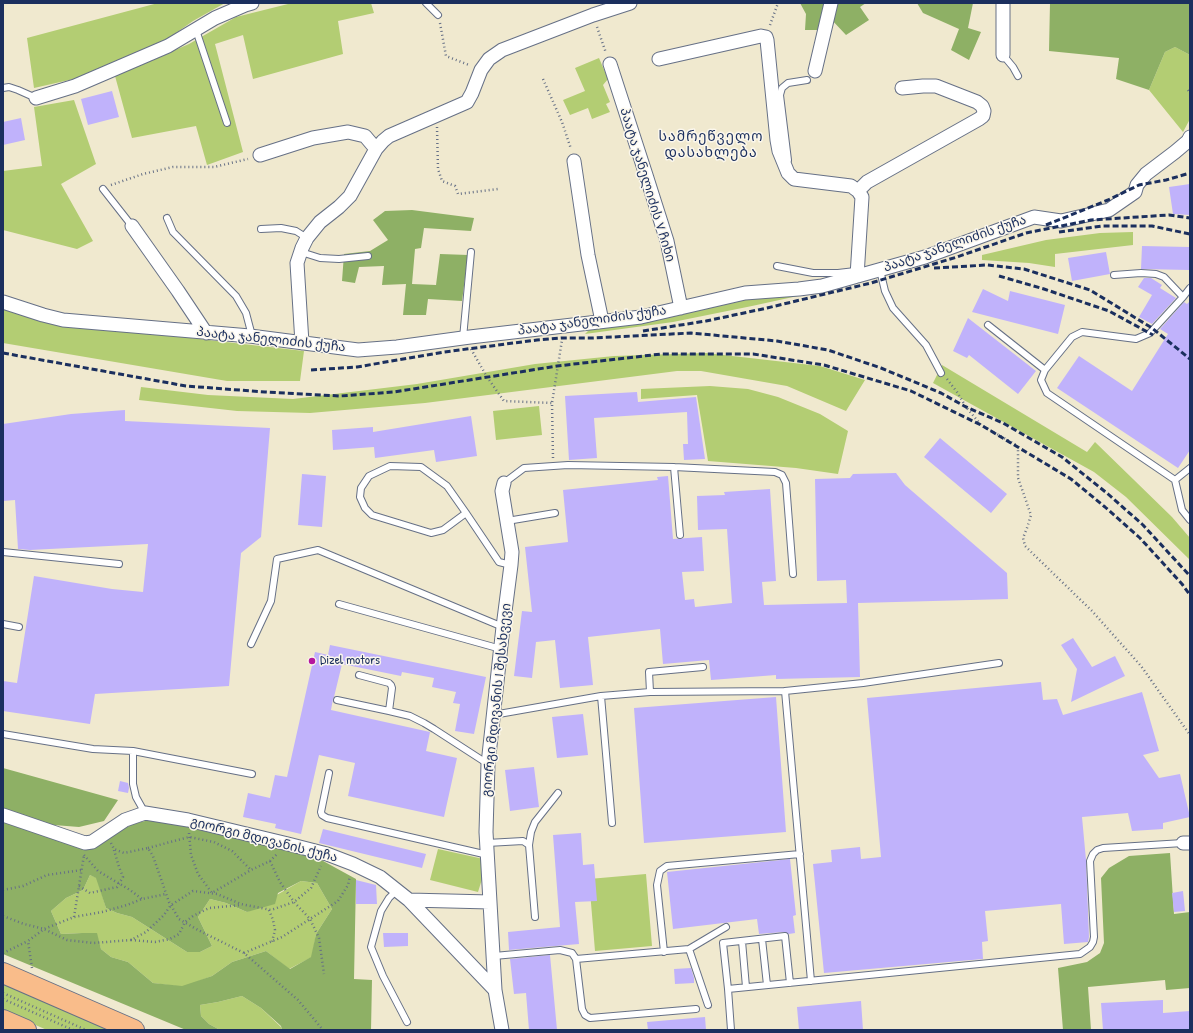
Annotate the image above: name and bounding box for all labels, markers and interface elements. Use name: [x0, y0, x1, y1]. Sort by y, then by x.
street label: პაატა ჯანელიძის V ჩიხი: [616, 106, 678, 264]
district label: სამრეწველო დასახლება: [659, 129, 763, 162]
street label: პაატა ჯანელიძის ქუჩა: [882, 212, 1028, 276]
street label: პაატა ჯანელიძის ქუჩა: [517, 303, 667, 339]
street label: პაატა ჯანელიძის ქუჩა: [196, 324, 346, 356]
street label: გიორგი მდივანის I შესახვევი: [479, 602, 515, 798]
place label: Dizel motors: [320, 653, 380, 669]
marker: Dizel motors: [307, 656, 317, 666]
street label: გიორგი მდივანის ქუჩა: [189, 814, 339, 866]

